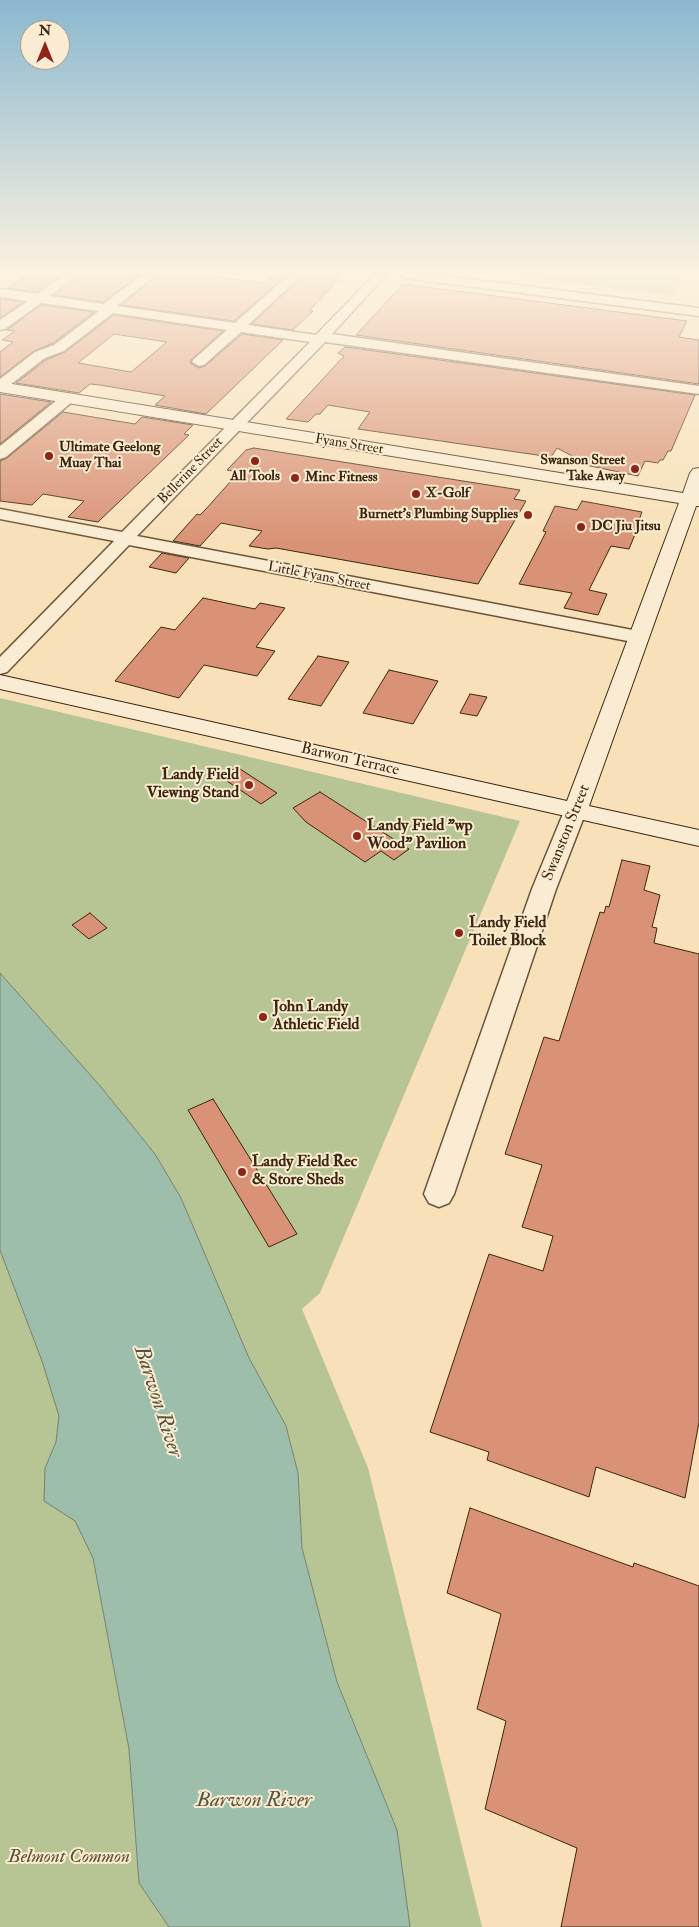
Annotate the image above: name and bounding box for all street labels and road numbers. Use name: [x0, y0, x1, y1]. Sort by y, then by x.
street label: Fyans Street: [314, 431, 384, 459]
street label: Bellerine Street: [155, 434, 227, 508]
street label: Little Fyans Street: [266, 559, 372, 595]
street label: Barwon Terrace: [299, 739, 401, 781]
street label: Swanston Street: [539, 782, 595, 884]

